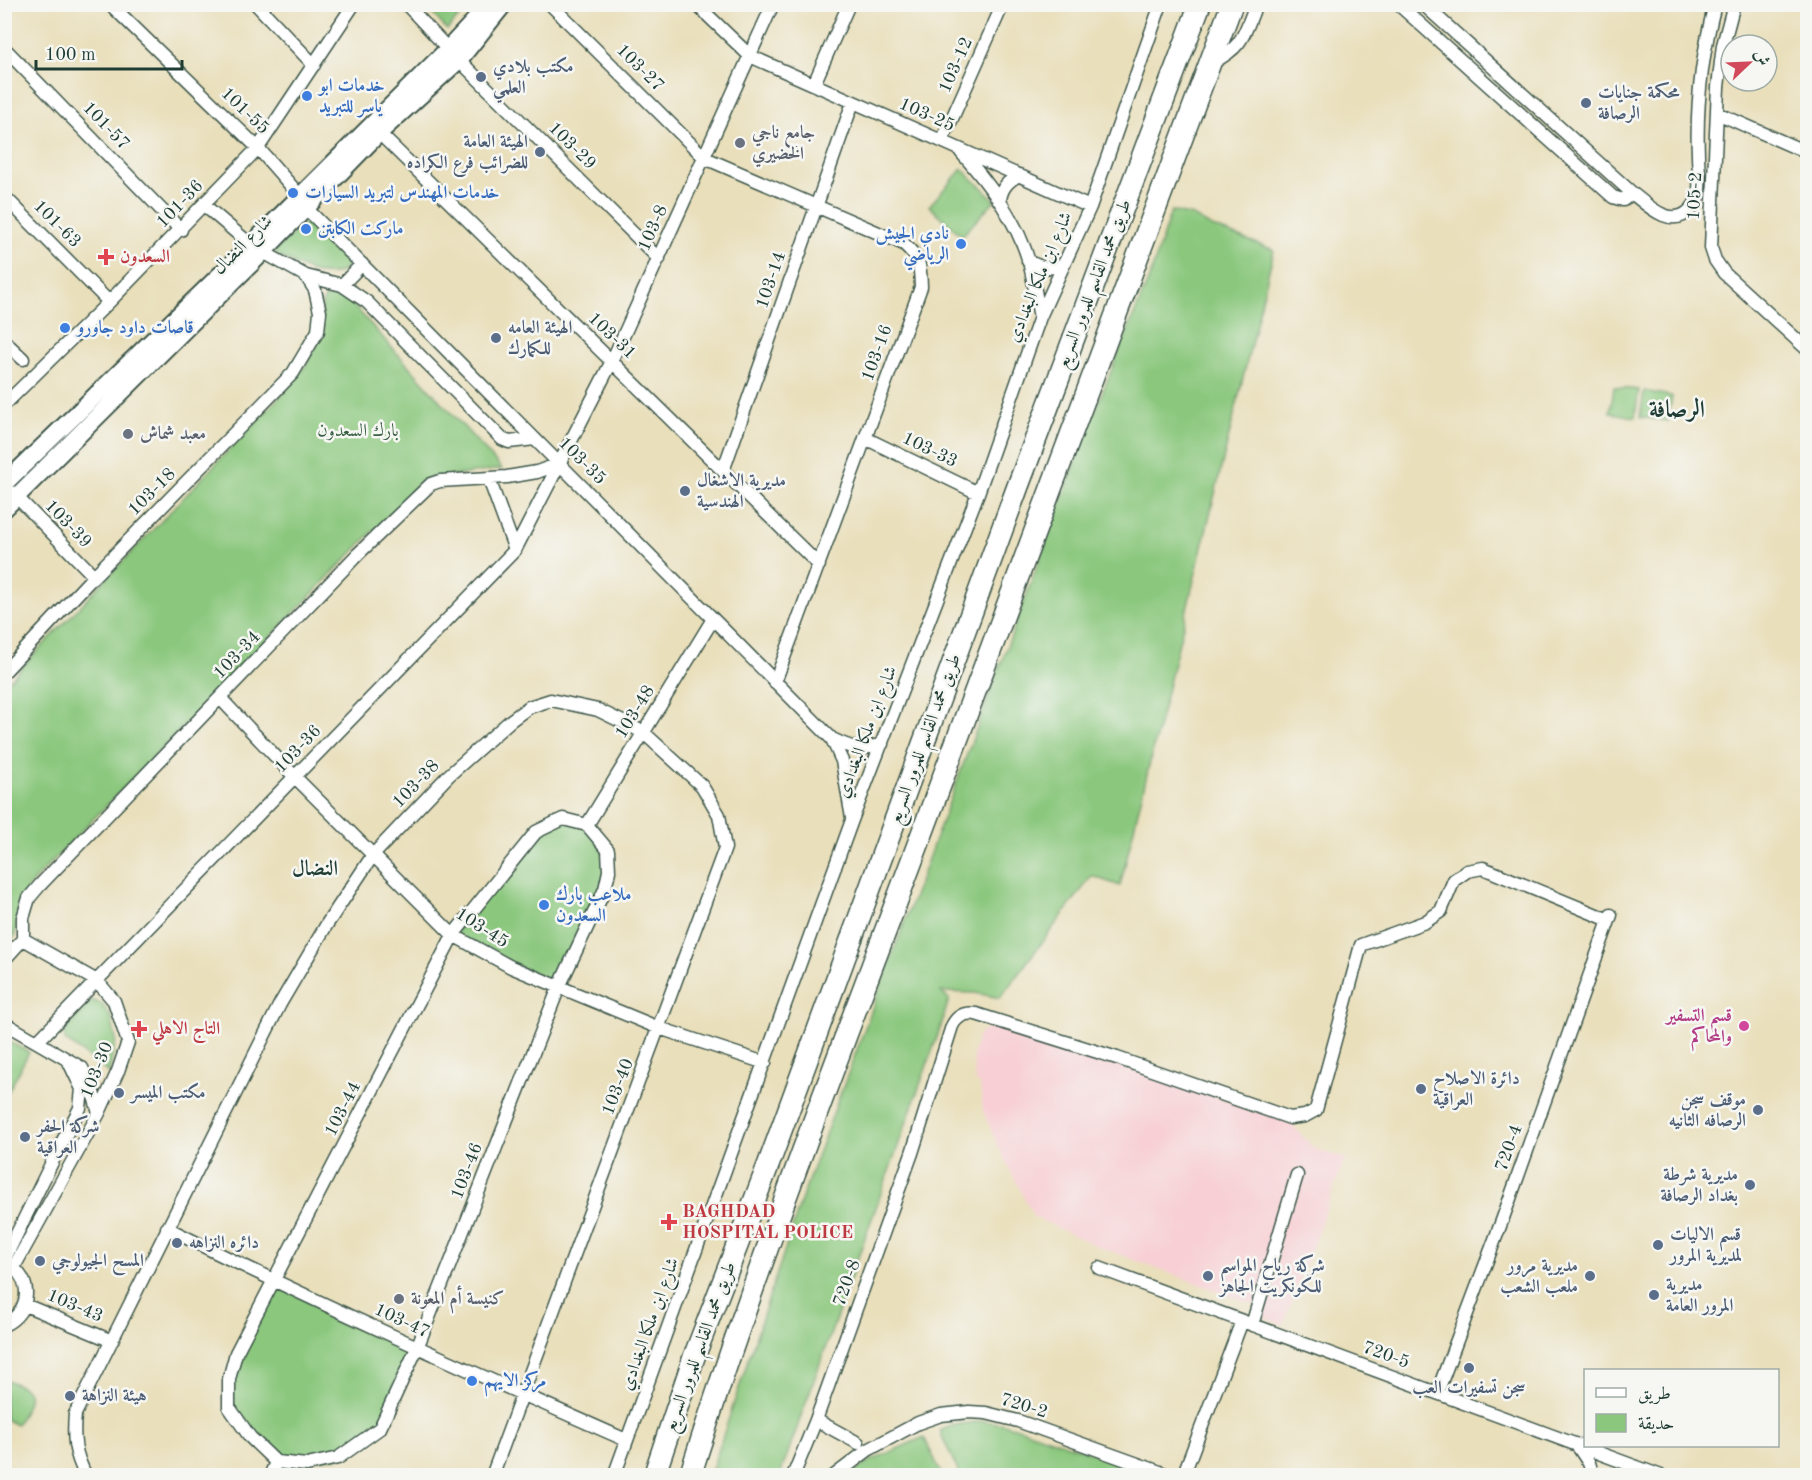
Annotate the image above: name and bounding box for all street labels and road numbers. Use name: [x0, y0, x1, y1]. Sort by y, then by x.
street label: 103-12: [936, 34, 976, 96]
street label: 103-27: [613, 41, 667, 95]
street label: 101-55: [218, 84, 272, 138]
street label: 103-25: [896, 95, 958, 135]
street label: 101-57: [79, 99, 133, 153]
street label: 103-29: [545, 119, 599, 173]
street label: 105-2: [1685, 171, 1705, 221]
street label: 101-36: [153, 177, 207, 231]
street label: 101-63: [30, 197, 84, 251]
street label: طريق محمد القاسم للمرور السريع: [1053, 197, 1142, 374]
street label: 103-8: [635, 202, 671, 254]
street label: شارع ابن ملكا البغدادي: [1004, 209, 1080, 347]
street label: شارع النضال: [210, 212, 280, 282]
street label: 103-14: [753, 249, 789, 311]
street label: 103-31: [585, 309, 639, 363]
street label: 103-16: [858, 322, 896, 384]
street label: 103-33: [900, 429, 960, 471]
street label: 103-35: [555, 434, 609, 488]
street label: 103-18: [125, 465, 179, 519]
street label: 103-39: [41, 497, 95, 551]
street label: 103-34: [210, 628, 264, 682]
street label: طريق محمد القاسم للمرور السريع: [886, 652, 972, 829]
street label: شارع ابن ملكا البغدادي: [833, 663, 905, 802]
street label: 103-48: [612, 682, 658, 742]
street label: 103-36: [271, 722, 325, 776]
street label: 103-38: [389, 757, 443, 811]
street label: 103-45: [452, 904, 512, 952]
street label: 103-30: [78, 1039, 116, 1101]
street label: 103-40: [599, 1056, 637, 1118]
street label: 103-44: [322, 1079, 364, 1139]
street label: 720-4: [1492, 1122, 1526, 1174]
street label: 103-46: [448, 1140, 486, 1202]
street label: شارع ابن ملكا البغدادي: [617, 1255, 687, 1394]
street label: 720-8: [830, 1257, 864, 1309]
street label: طريق محمد القاسم للمرور السريع: [661, 1260, 747, 1437]
street label: 103-43: [44, 1286, 106, 1326]
street label: 103-47: [372, 1300, 432, 1342]
street label: 720-5: [1360, 1338, 1412, 1372]
street label: 720-2: [998, 1390, 1050, 1422]

